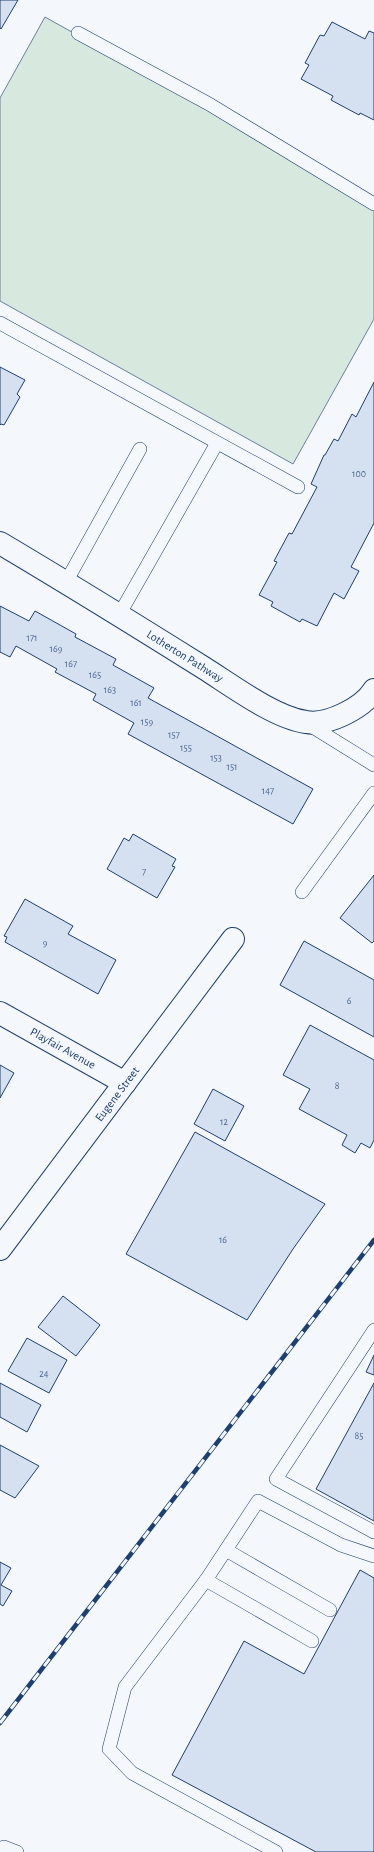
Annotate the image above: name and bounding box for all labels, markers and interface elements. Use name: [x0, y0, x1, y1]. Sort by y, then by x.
house number: 100: [352, 469, 366, 479]
street label: Lotherton Pathway: [144, 628, 225, 685]
house number: 171: [26, 633, 38, 643]
house number: 169: [50, 644, 63, 654]
house number: 167: [65, 659, 77, 669]
house number: 165: [89, 670, 101, 680]
house number: 163: [104, 685, 116, 695]
house number: 161: [130, 698, 142, 708]
house number: 159: [141, 717, 153, 727]
house number: 157: [168, 730, 180, 740]
house number: 155: [180, 743, 192, 753]
house number: 153: [210, 753, 222, 763]
house number: 151: [226, 762, 238, 772]
house number: 147: [262, 786, 274, 796]
house number: 7: [142, 867, 146, 877]
house number: 9: [43, 938, 48, 948]
house number: 6: [347, 996, 352, 1006]
street label: Playfair Avenue: [28, 1025, 98, 1072]
street label: Eugene Street: [93, 1064, 141, 1124]
house number: 8: [335, 1081, 340, 1091]
house number: 12: [220, 1117, 228, 1127]
house number: 16: [219, 1235, 227, 1245]
house number: 24: [39, 1369, 49, 1379]
house number: 85: [355, 1431, 363, 1441]

